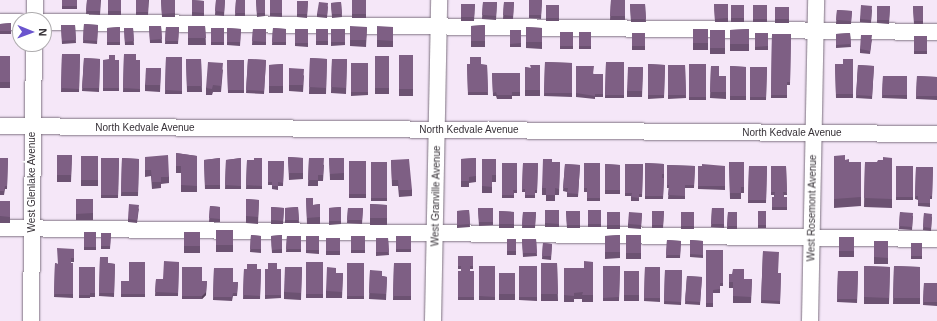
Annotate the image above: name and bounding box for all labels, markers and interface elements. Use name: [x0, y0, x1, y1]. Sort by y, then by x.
north arrow: [12, 12, 52, 52]
text: N: [37, 28, 49, 36]
street label: North Kedvale Avenue: [95, 122, 195, 134]
street label: North Kedvale Avenue: [419, 124, 519, 136]
street label: North Kedvale Avenue: [742, 127, 842, 139]
street label: West Glenlake Avenue: [26, 131, 38, 233]
street label: West Granville Avenue: [429, 145, 443, 247]
street label: West Rosemont Avenue: [805, 154, 819, 262]

